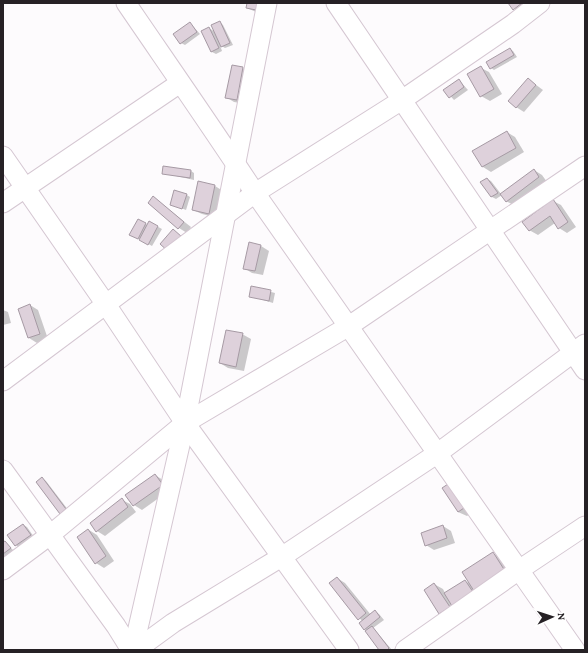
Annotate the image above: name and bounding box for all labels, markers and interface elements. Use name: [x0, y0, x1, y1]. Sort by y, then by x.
north arrow: [532, 597, 572, 637]
text: N: [556, 612, 568, 621]

